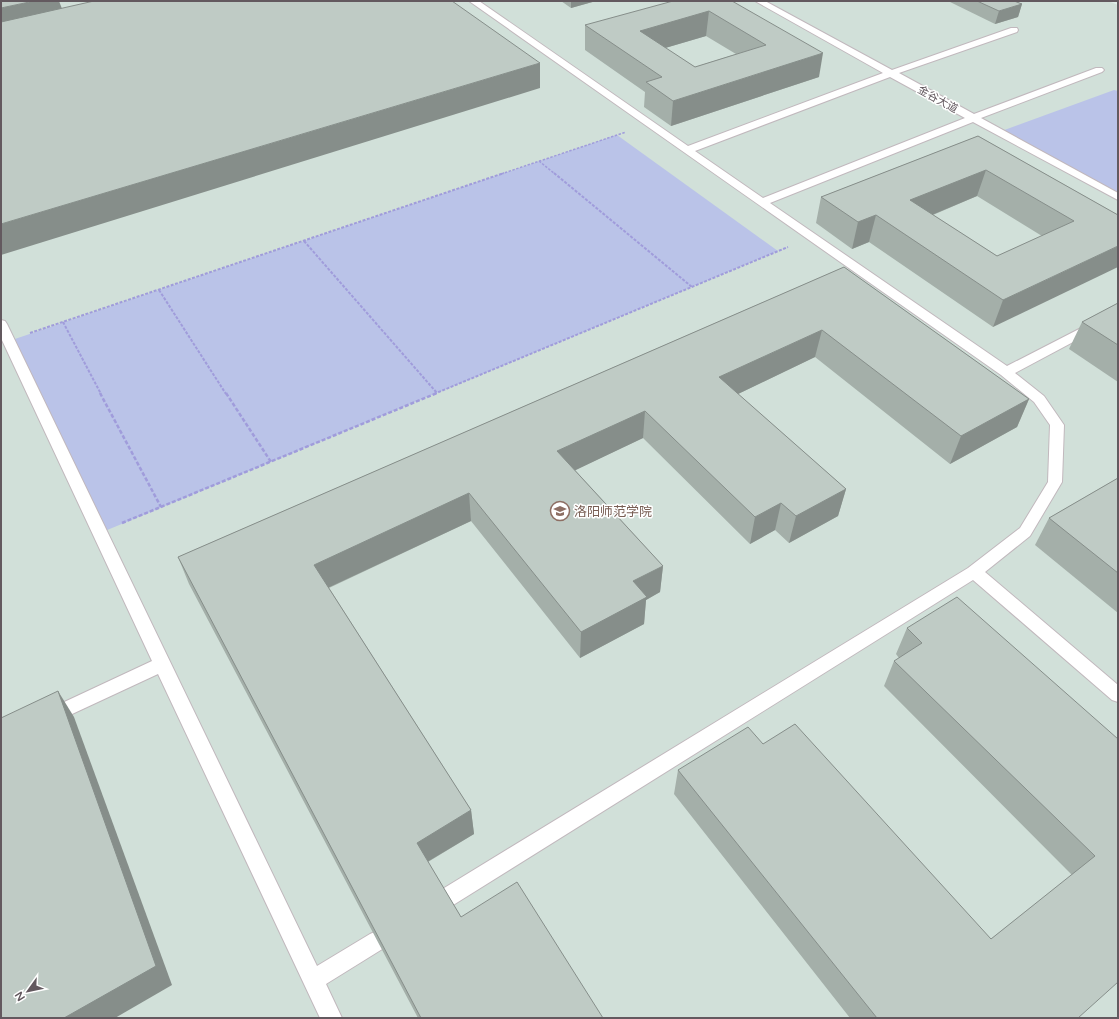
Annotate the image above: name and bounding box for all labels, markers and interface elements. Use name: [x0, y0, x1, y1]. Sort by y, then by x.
street label: 金谷大道: [915, 83, 960, 116]
school or university icon: 洛阳师范学院: [549, 500, 571, 522]
place label: 洛阳师范学院: [574, 504, 652, 520]
north arrow: [8, 971, 48, 1011]
text: N: [12, 989, 28, 1003]

